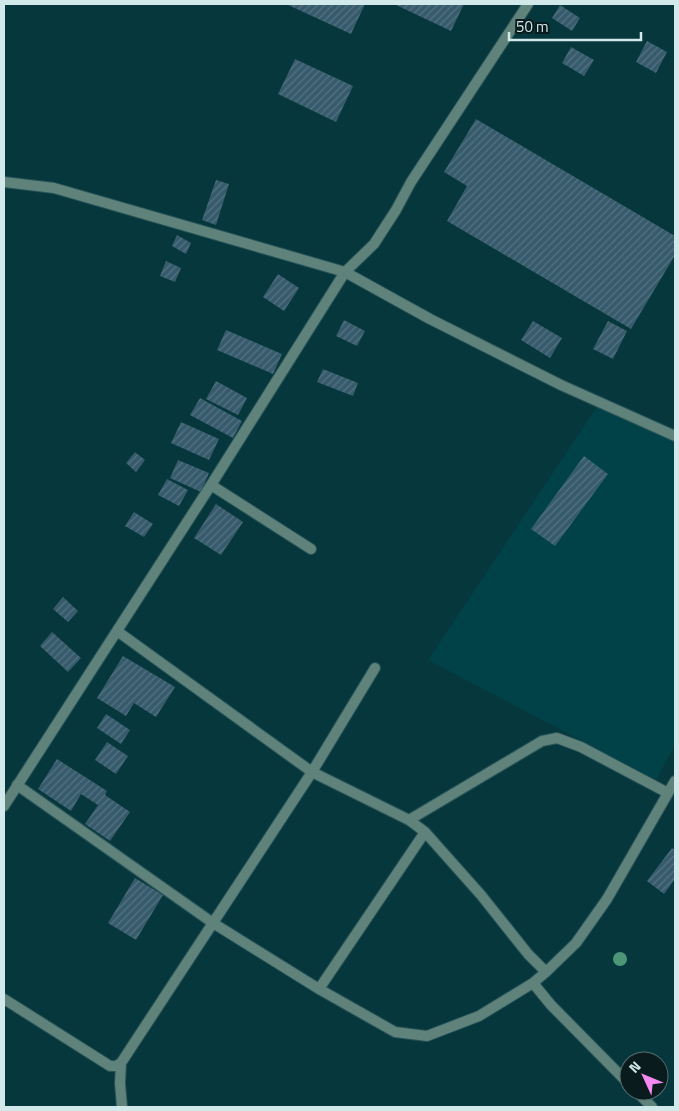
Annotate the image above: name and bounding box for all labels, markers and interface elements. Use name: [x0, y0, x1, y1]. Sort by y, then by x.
scale bar: [509, 10, 642, 42]
text: 50 m: [516, 15, 549, 38]
north arrow: [619, 1051, 669, 1101]
text: N: [623, 1056, 645, 1077]

